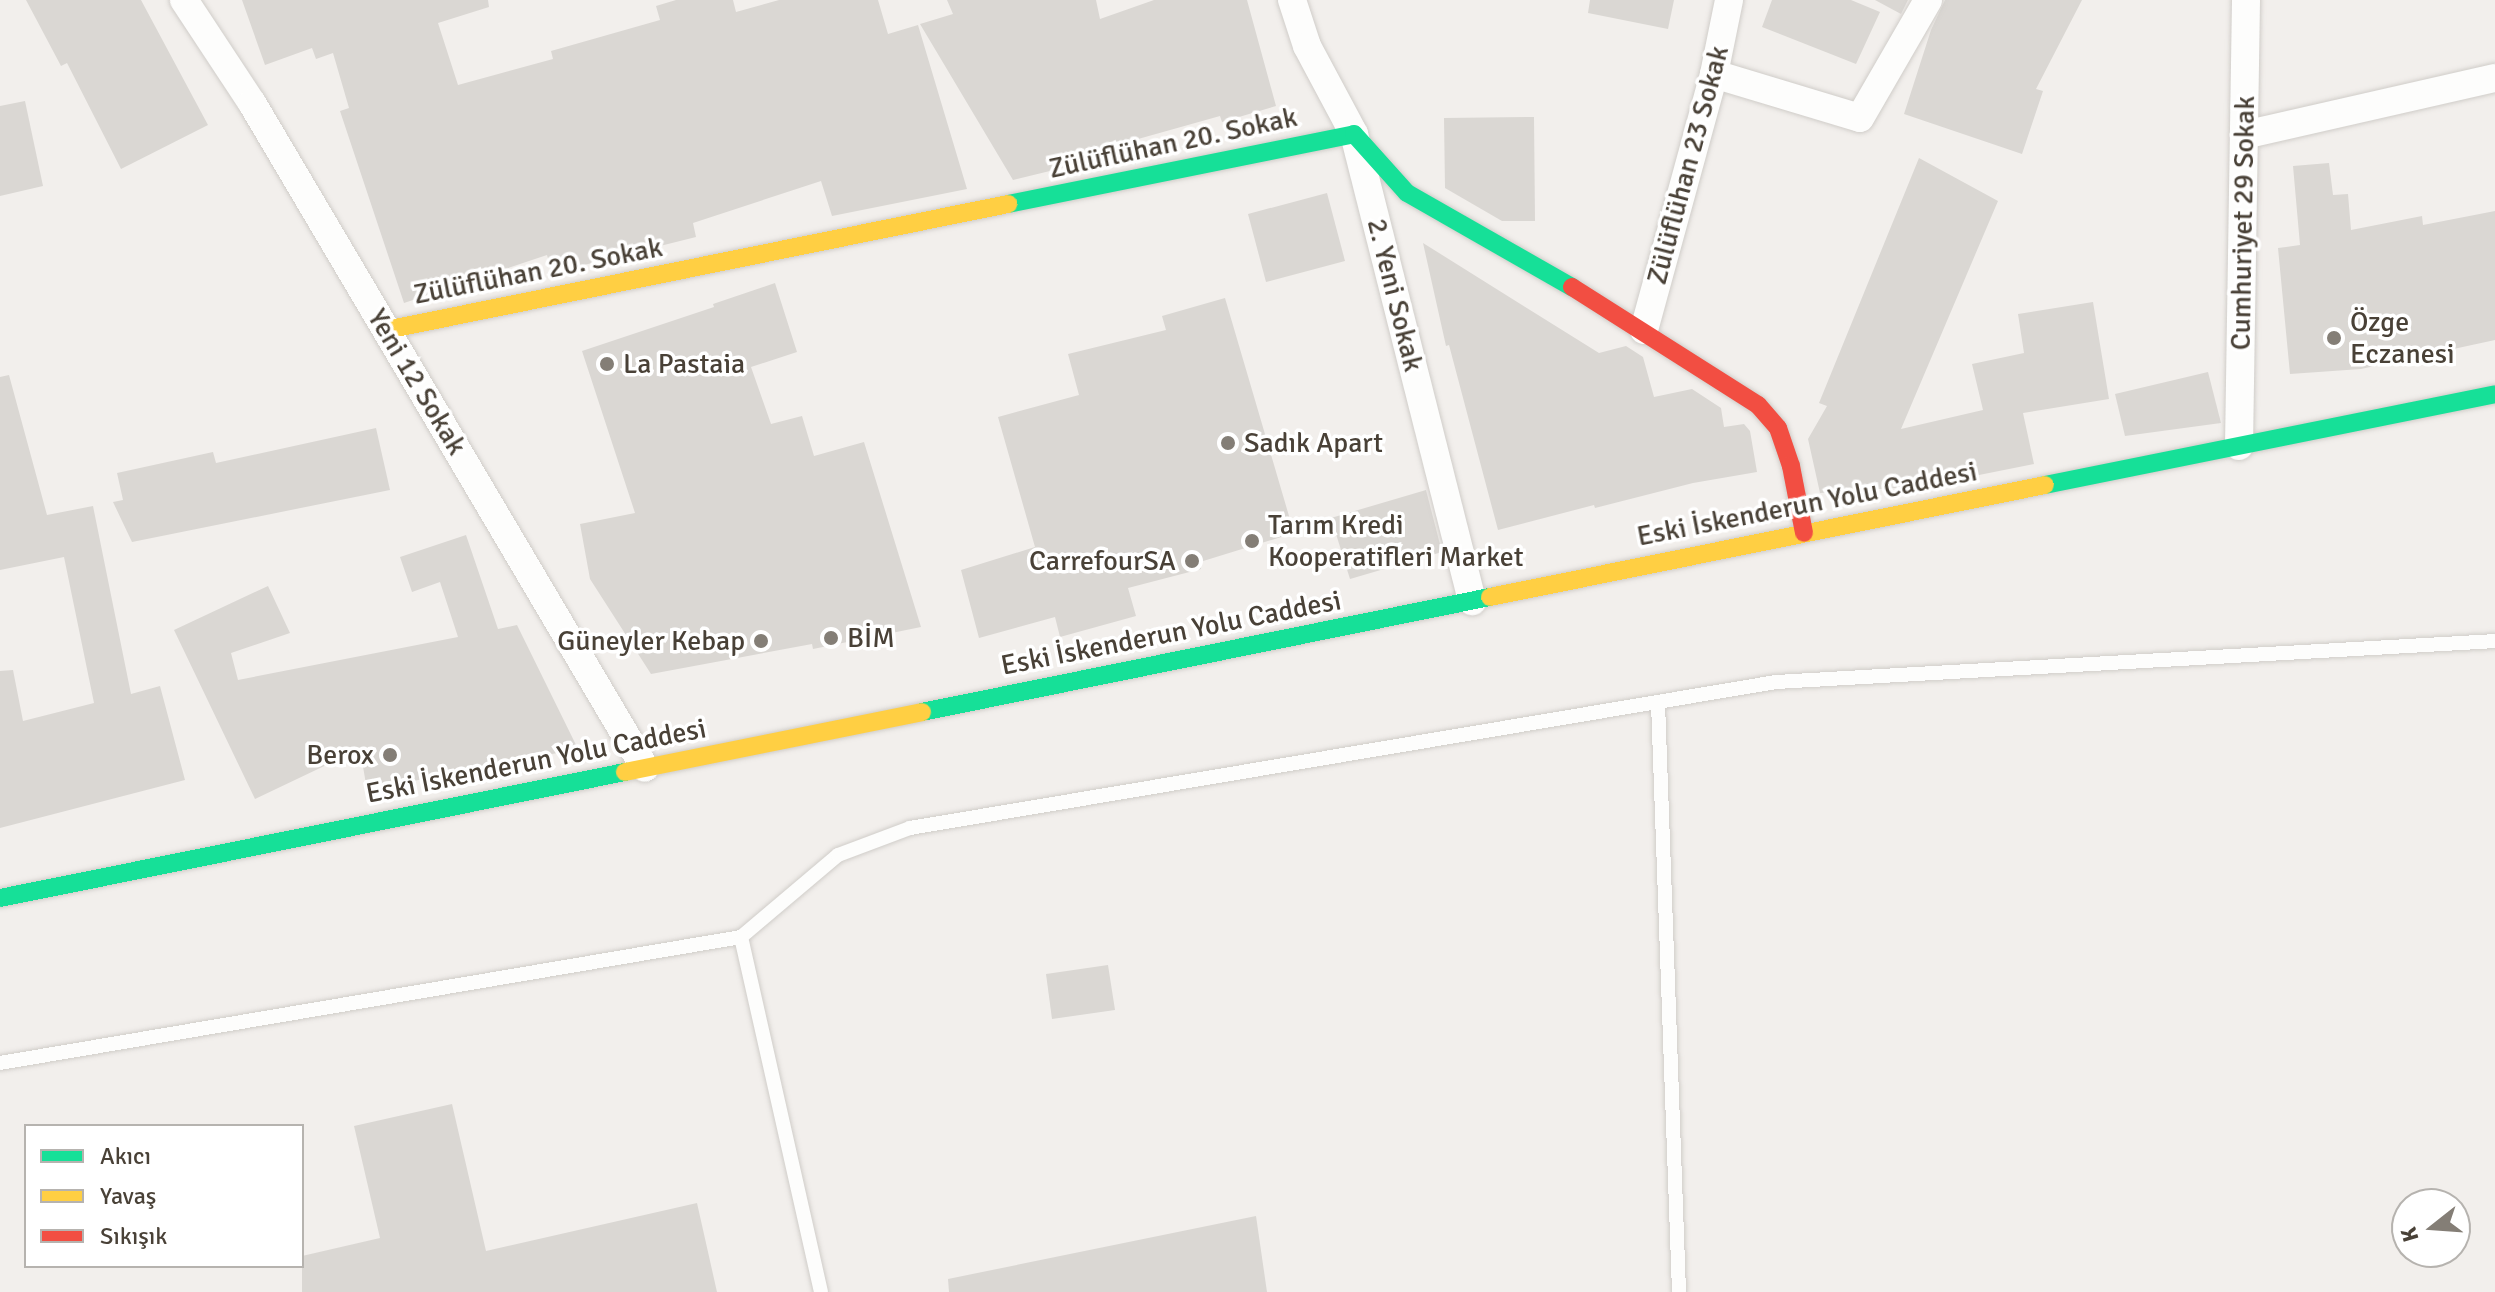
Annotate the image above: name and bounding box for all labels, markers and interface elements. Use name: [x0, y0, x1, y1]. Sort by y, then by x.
street label: Zülüflühan 23 Sokak: [1640, 42, 1736, 288]
street label: Cumhuriyet 29 Sokak: [2224, 95, 2262, 351]
street label: Zülüflühan 20. Sokak: [1046, 100, 1300, 186]
street label: 2. Yeni Sokak: [1360, 215, 1430, 375]
street label: Zülüflühan 20. Sokak: [411, 230, 665, 312]
street label: Yeni 12 Sokak: [360, 303, 474, 461]
place label: Özge Eczanesi: [2350, 305, 2455, 371]
marker: Özge Eczanesi: [2325, 329, 2343, 347]
place label: La Pastaia: [623, 347, 745, 381]
marker: La Pastaia: [598, 355, 616, 373]
place label: Sadık Apart: [1244, 426, 1383, 460]
marker: Sadık Apart: [1219, 434, 1237, 452]
street label: Eski İskenderun Yolu Caddesi: [1634, 455, 1980, 553]
place label: Tarım Kredi Kooperatifleri Market: [1268, 508, 1524, 574]
marker: Tarım Kredi Kooperatifleri Market: [1243, 532, 1261, 550]
place label: CarrefourSA: [1029, 544, 1176, 578]
marker: CarrefourSA: [1183, 552, 1201, 570]
street label: Eski İskenderun Yolu Caddesi: [998, 584, 1344, 682]
place label: BİM: [847, 621, 895, 655]
place label: Güneyler Kebap: [557, 624, 745, 658]
marker: BİM: [822, 629, 840, 647]
marker: Güneyler Kebap: [752, 632, 770, 650]
street label: Eski İskenderun Yolu Caddesi: [363, 712, 709, 810]
place label: Berox: [306, 738, 374, 772]
marker: Berox: [381, 746, 399, 764]
legend: [24, 1124, 304, 1268]
text: Akıcı: [100, 1141, 151, 1171]
text: Yavaş: [100, 1181, 156, 1211]
north arrow: [2391, 1188, 2471, 1268]
text: Sıkışık: [100, 1221, 167, 1251]
text: K: [2395, 1224, 2424, 1245]

